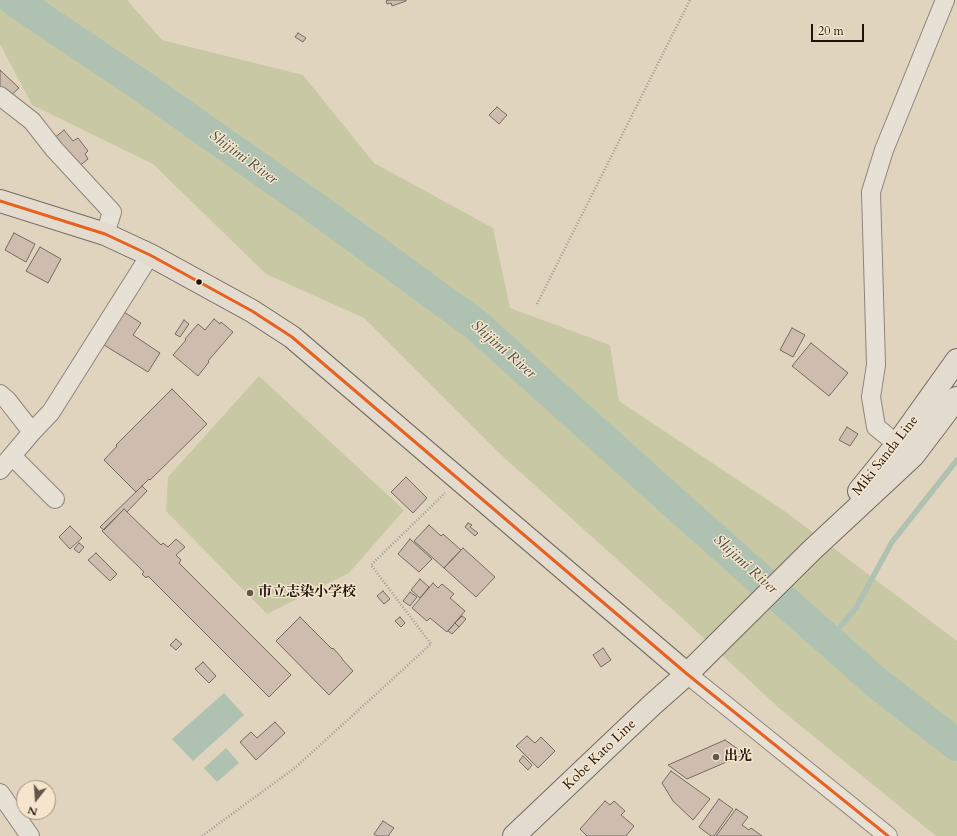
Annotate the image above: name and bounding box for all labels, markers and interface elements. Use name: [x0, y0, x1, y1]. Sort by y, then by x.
scale bar: [813, 16, 866, 42]
text: 20 m: [818, 23, 844, 39]
water label: Shijimi River: [205, 127, 281, 189]
unlabelled marker: [194, 277, 204, 287]
water label: Shijimi River: [467, 317, 539, 383]
street label: Miki Sanda Line: [849, 412, 923, 500]
water label: Shijimi River: [709, 532, 781, 598]
place label: 市立志染小学校: [258, 585, 356, 601]
marker: 市立志染小学校: [245, 588, 255, 598]
street label: Kobe Kato Line: [560, 716, 640, 794]
place label: 出光: [724, 749, 752, 765]
marker: 出光: [711, 752, 721, 762]
north arrow: [16, 780, 56, 820]
text: N: [26, 802, 39, 820]

